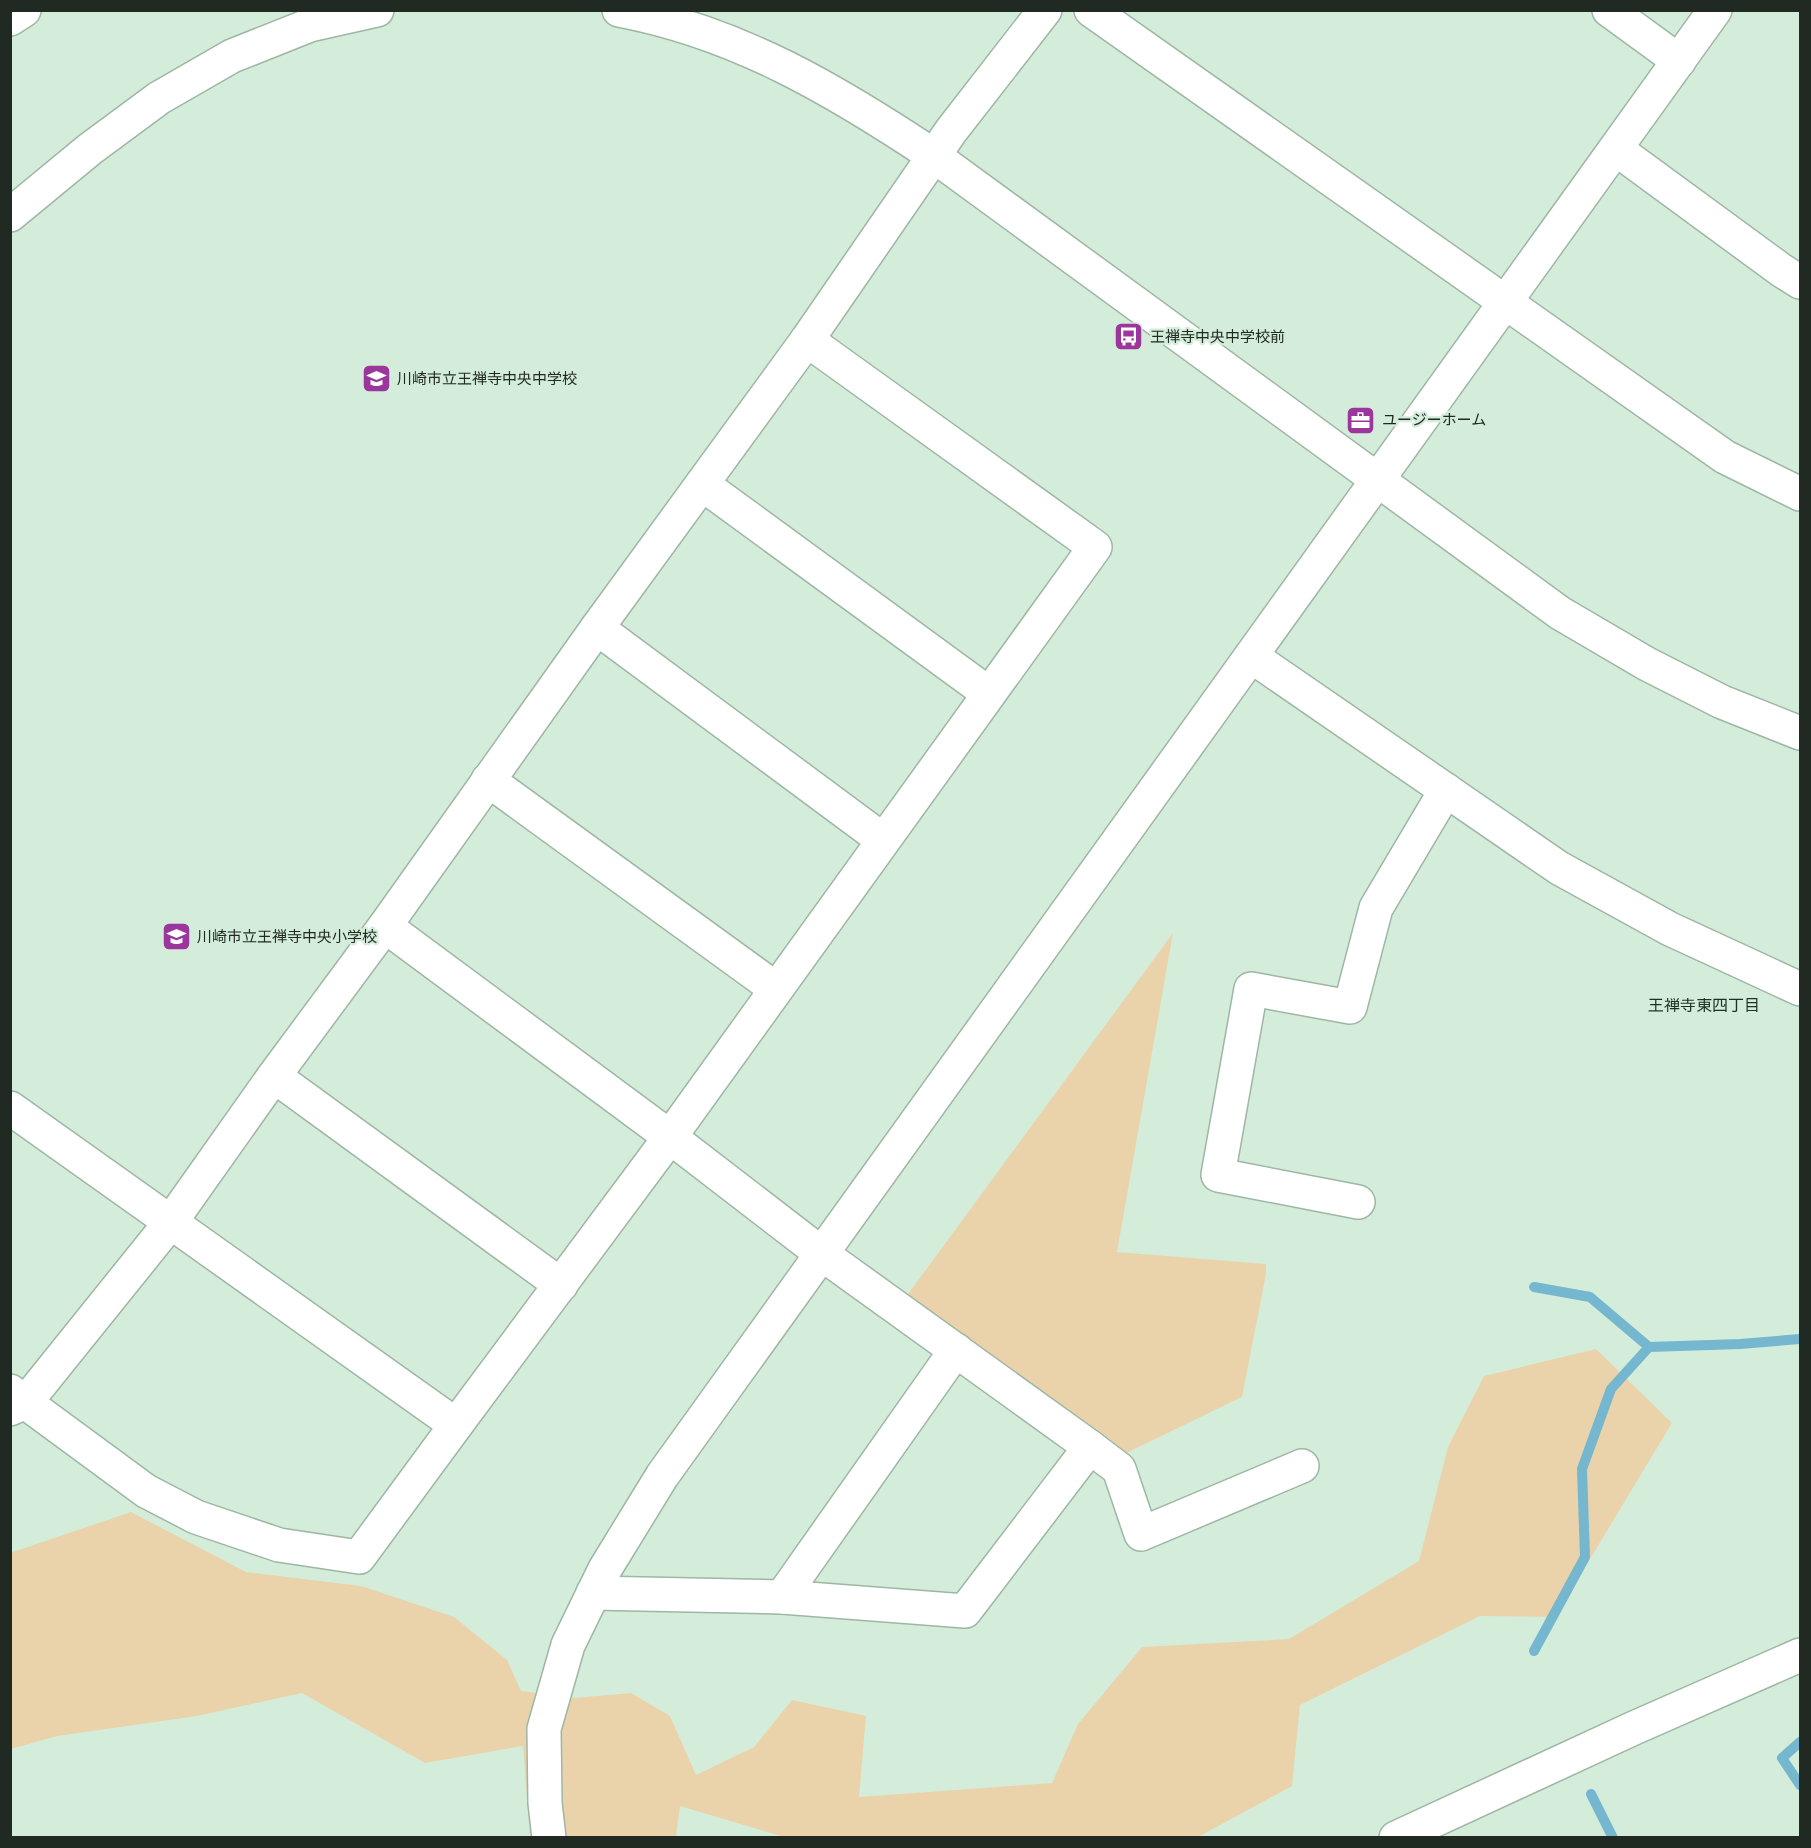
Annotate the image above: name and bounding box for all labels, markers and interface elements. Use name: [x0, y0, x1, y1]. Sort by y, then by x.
bus stop icon: 王禅寺中央中学校前: [1113, 321, 1145, 353]
place label: 王禅寺中央中学校前: [1150, 327, 1285, 346]
school or university icon: 川崎市立王禅寺中央中学校: [360, 363, 392, 395]
place label: 川崎市立王禅寺中央中学校: [397, 369, 577, 388]
office icon: ユージーホーム: [1345, 404, 1377, 436]
place label: ユージーホーム: [1382, 410, 1486, 429]
school or university icon: 川崎市立王禅寺中央小学校: [160, 921, 192, 953]
place label: 川崎市立王禅寺中央小学校: [197, 927, 377, 946]
district label: 王禅寺東四丁目: [1648, 996, 1760, 1015]

